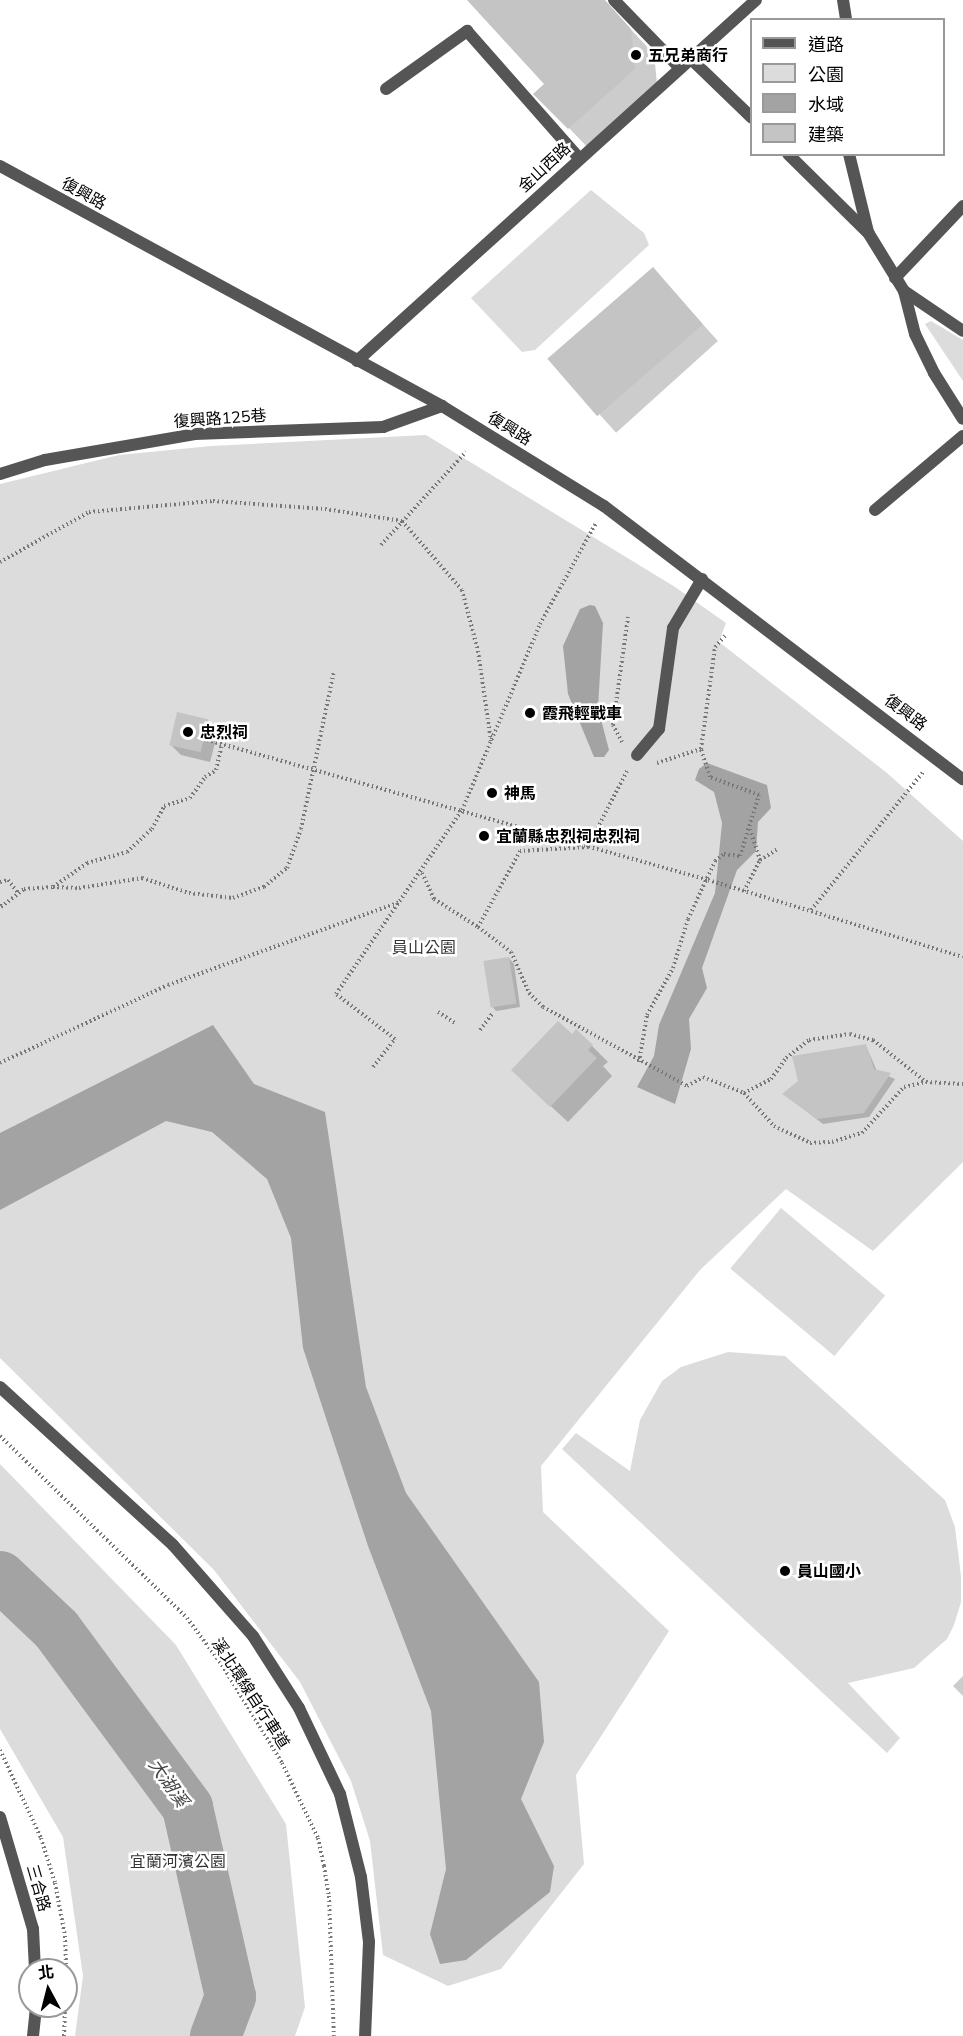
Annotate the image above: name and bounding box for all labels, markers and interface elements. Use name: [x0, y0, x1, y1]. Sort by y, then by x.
legend: [750, 18, 945, 156]
text: 道路: [808, 33, 844, 56]
place label: 五兄弟商行: [648, 45, 728, 65]
marker: 五兄弟商行: [629, 48, 643, 62]
text: 公園: [808, 63, 844, 86]
text: 水域: [808, 93, 844, 116]
text: 建築: [808, 123, 844, 146]
street label: 金山西路: [514, 138, 574, 196]
street label: 復興路: [58, 173, 110, 213]
street label: 復興路125巷: [173, 405, 267, 431]
street label: 復興路: [485, 407, 535, 449]
street label: 復興路: [881, 690, 931, 734]
place label: 霞飛輕戰車: [542, 703, 622, 723]
marker: 霞飛輕戰車: [523, 706, 537, 720]
place label: 忠烈祠: [200, 722, 248, 742]
marker: 忠烈祠: [181, 725, 195, 739]
place label: 神馬: [504, 783, 536, 803]
marker: 神馬: [485, 786, 499, 800]
place label: 宜蘭縣忠烈祠忠烈祠: [496, 826, 640, 846]
marker: 宜蘭縣忠烈祠忠烈祠: [477, 829, 491, 843]
park label: 員山公園: [392, 937, 456, 957]
place label: 員山國小: [797, 1561, 861, 1581]
marker: 員山國小: [778, 1564, 792, 1578]
street label: 溪北環線自行車道: [208, 1634, 294, 1752]
water label: 大湖溪: [144, 1755, 192, 1811]
park label: 宜蘭河濱公園: [130, 1851, 226, 1871]
street label: 三合路: [23, 1862, 55, 1914]
north arrow: [18, 1958, 78, 2018]
text: 北: [37, 1961, 55, 1983]

